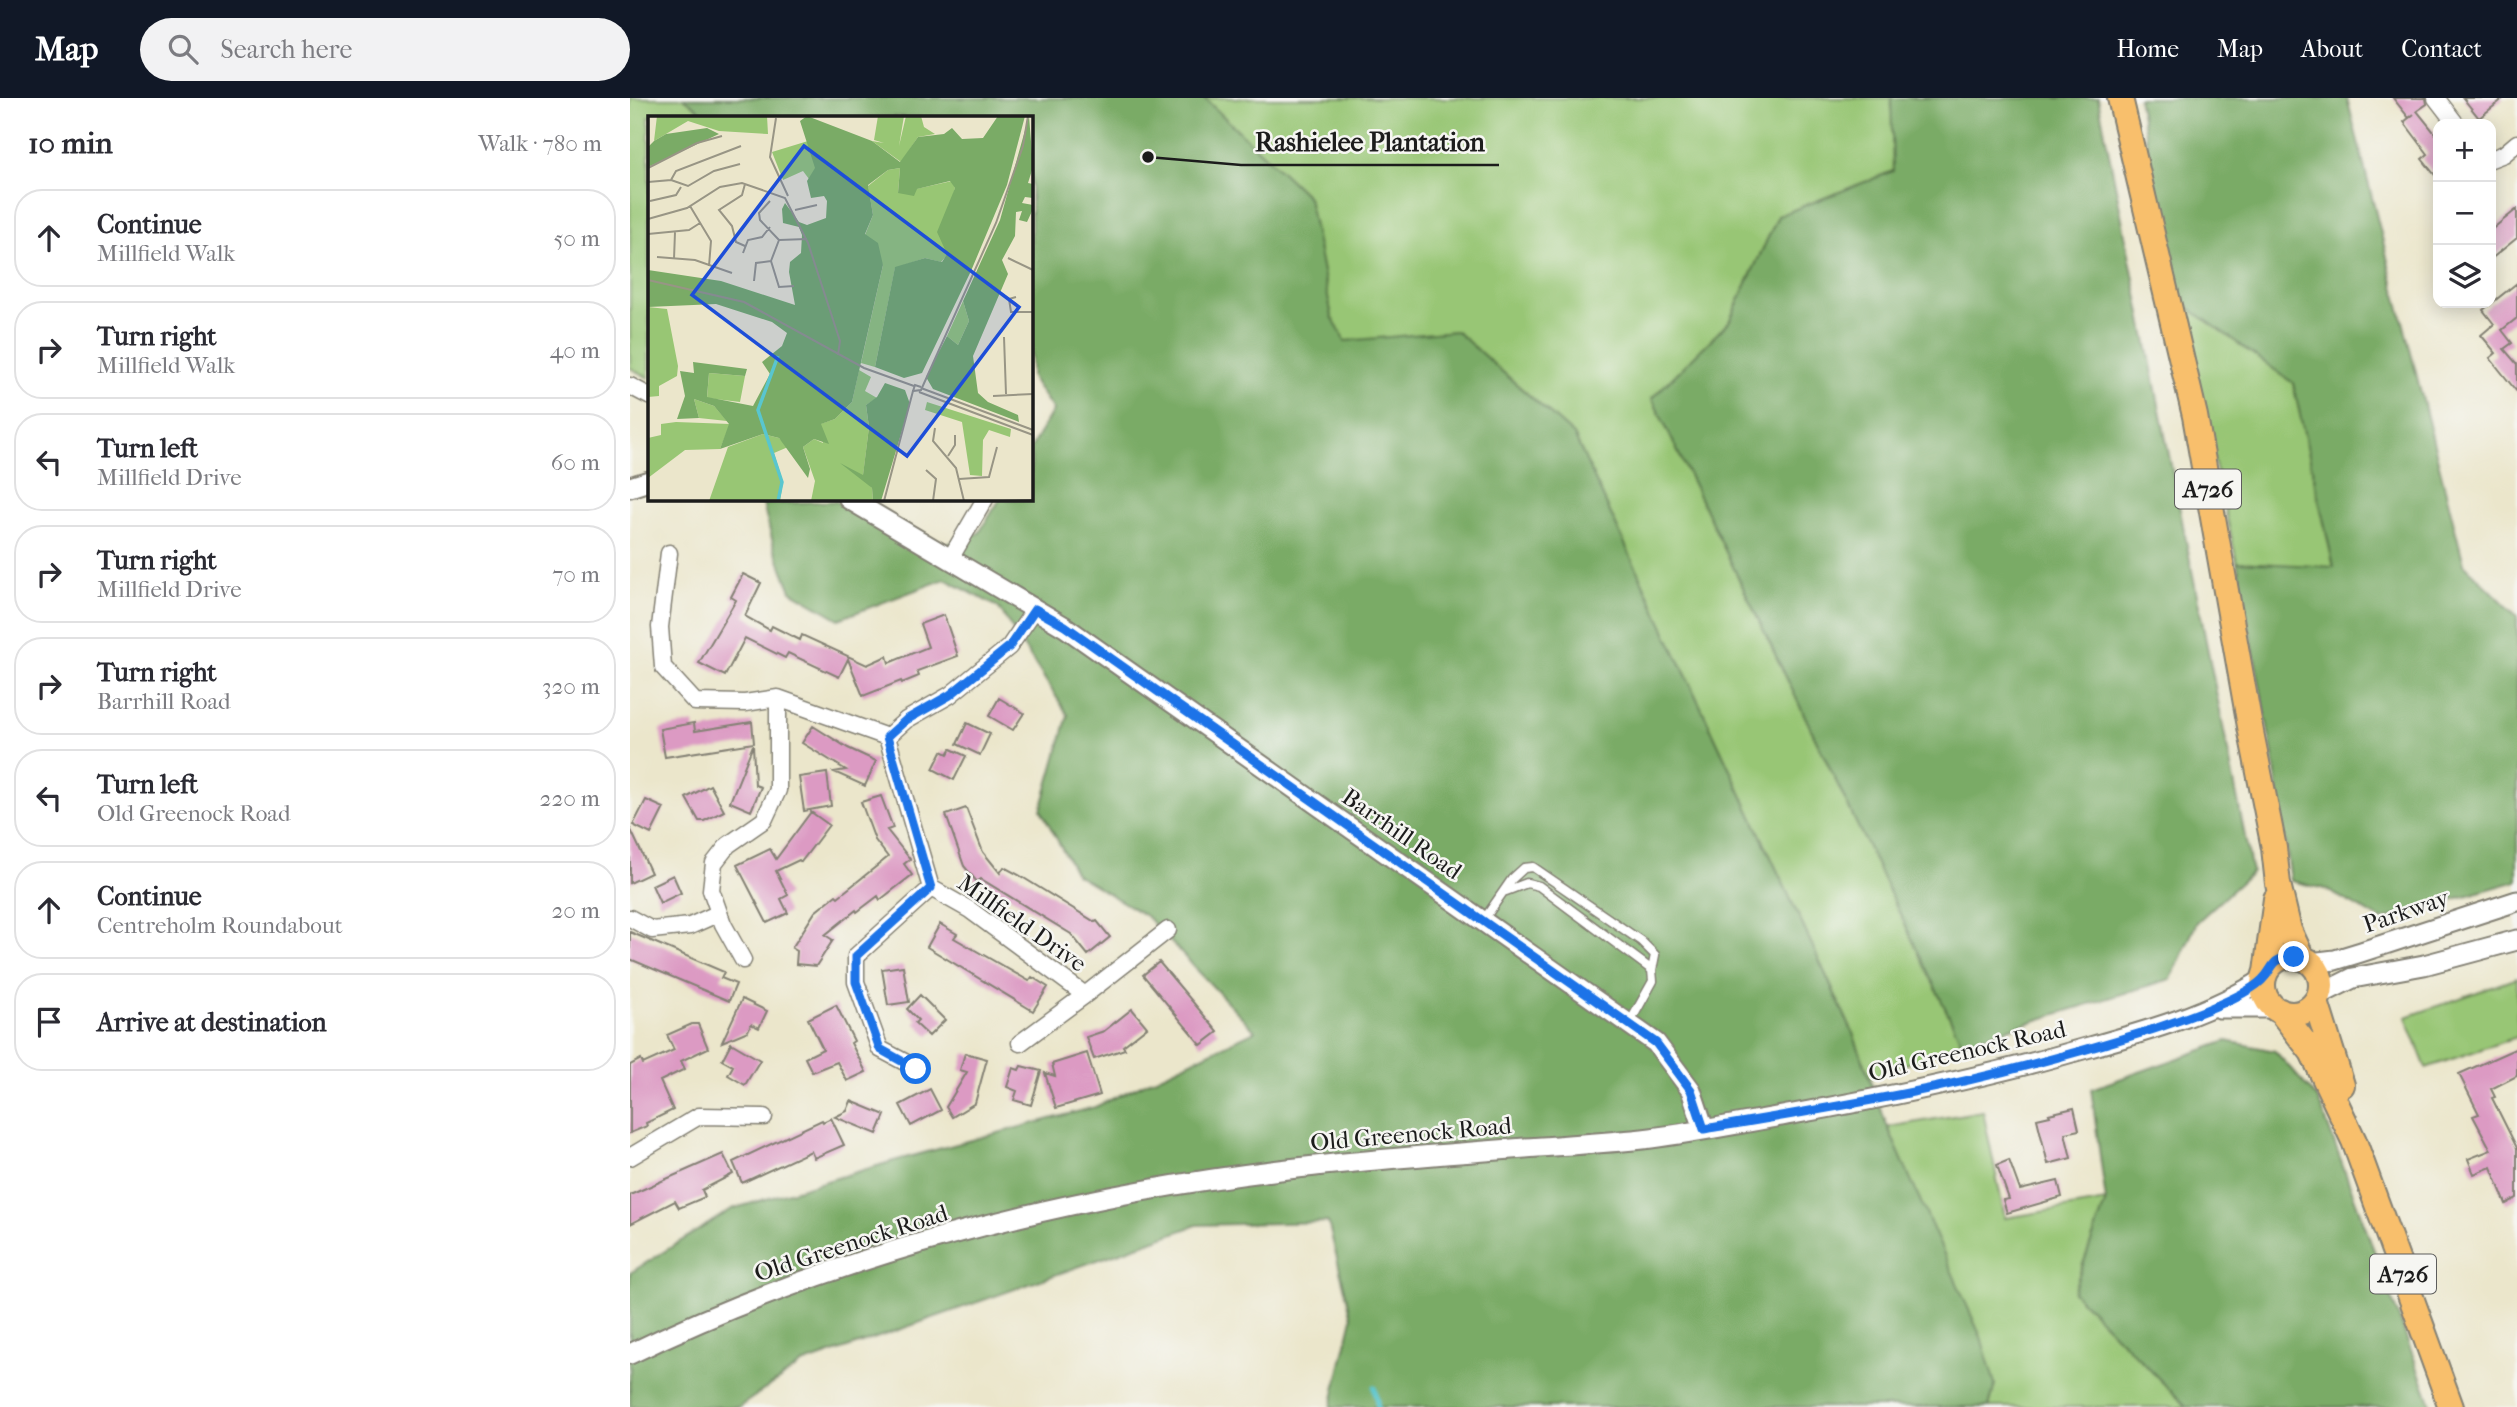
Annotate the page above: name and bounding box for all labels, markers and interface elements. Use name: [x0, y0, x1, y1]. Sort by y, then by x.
search box: [140, 18, 630, 81]
text: Map: [35, 30, 98, 69]
icon: search: [164, 30, 202, 68]
text: Search here: [220, 34, 352, 65]
text: Home: [2117, 35, 2179, 63]
text: Map: [2217, 35, 2263, 63]
text: About: [2301, 35, 2363, 63]
text: Contact: [2401, 35, 2482, 63]
inset map: [648, 116, 1032, 500]
callout: Rashielee Plantation: [1241, 118, 1499, 165]
map controls: [2433, 119, 2496, 308]
button: +: [2433, 119, 2496, 182]
text: 10 min: [28, 126, 113, 161]
text: Rashielee Plantation: [1255, 127, 1486, 158]
text: Walk · 780 m: [478, 130, 602, 157]
button: −: [2433, 182, 2496, 245]
text: Continue: [97, 209, 202, 240]
icon: ahead: [30, 219, 68, 257]
text: 50 m: [553, 225, 600, 252]
text: Millfield Walk: [97, 240, 235, 267]
button: layers: [2433, 245, 2496, 308]
text: Turn right: [97, 321, 217, 352]
icon: right: [30, 331, 68, 369]
text: 40 m: [550, 337, 600, 364]
text: Millfield Walk: [97, 352, 235, 379]
text: Turn left: [97, 433, 198, 464]
icon: left: [30, 443, 68, 481]
text: 60 m: [551, 449, 600, 476]
text: Millfield Drive: [97, 464, 242, 491]
road number: A726: [2175, 470, 2241, 508]
text: Turn right: [97, 545, 217, 576]
icon: right: [30, 555, 68, 593]
text: 70 m: [552, 561, 600, 588]
text: Millfield Drive: [97, 576, 242, 603]
text: Turn right: [97, 657, 217, 688]
icon: right: [30, 667, 68, 705]
text: 320 m: [542, 673, 600, 700]
text: Barrhill Road: [97, 688, 231, 715]
text: Turn left: [97, 769, 198, 800]
icon: left: [30, 779, 68, 817]
street label: Barrhill Road: [1337, 783, 1468, 886]
text: 220 m: [540, 785, 600, 812]
text: Old Greenock Road: [97, 800, 291, 827]
street label: Millfield Drive: [952, 868, 1092, 978]
text: Continue: [97, 881, 202, 912]
street label: Parkway: [2359, 883, 2454, 939]
icon: ahead: [30, 891, 68, 929]
text: 20 m: [551, 897, 600, 924]
text: Centreholm Roundabout: [97, 912, 343, 939]
route end: [2278, 941, 2309, 972]
icon: arrive: [30, 1003, 68, 1041]
text: Arrive at destination: [97, 1007, 327, 1038]
street label: Old Greenock Road: [1865, 1014, 2069, 1087]
route start: [900, 1053, 931, 1084]
street label: Old Greenock Road: [1309, 1111, 1514, 1157]
street label: Old Greenock Road: [751, 1198, 952, 1288]
road number: A726: [2370, 1254, 2436, 1294]

